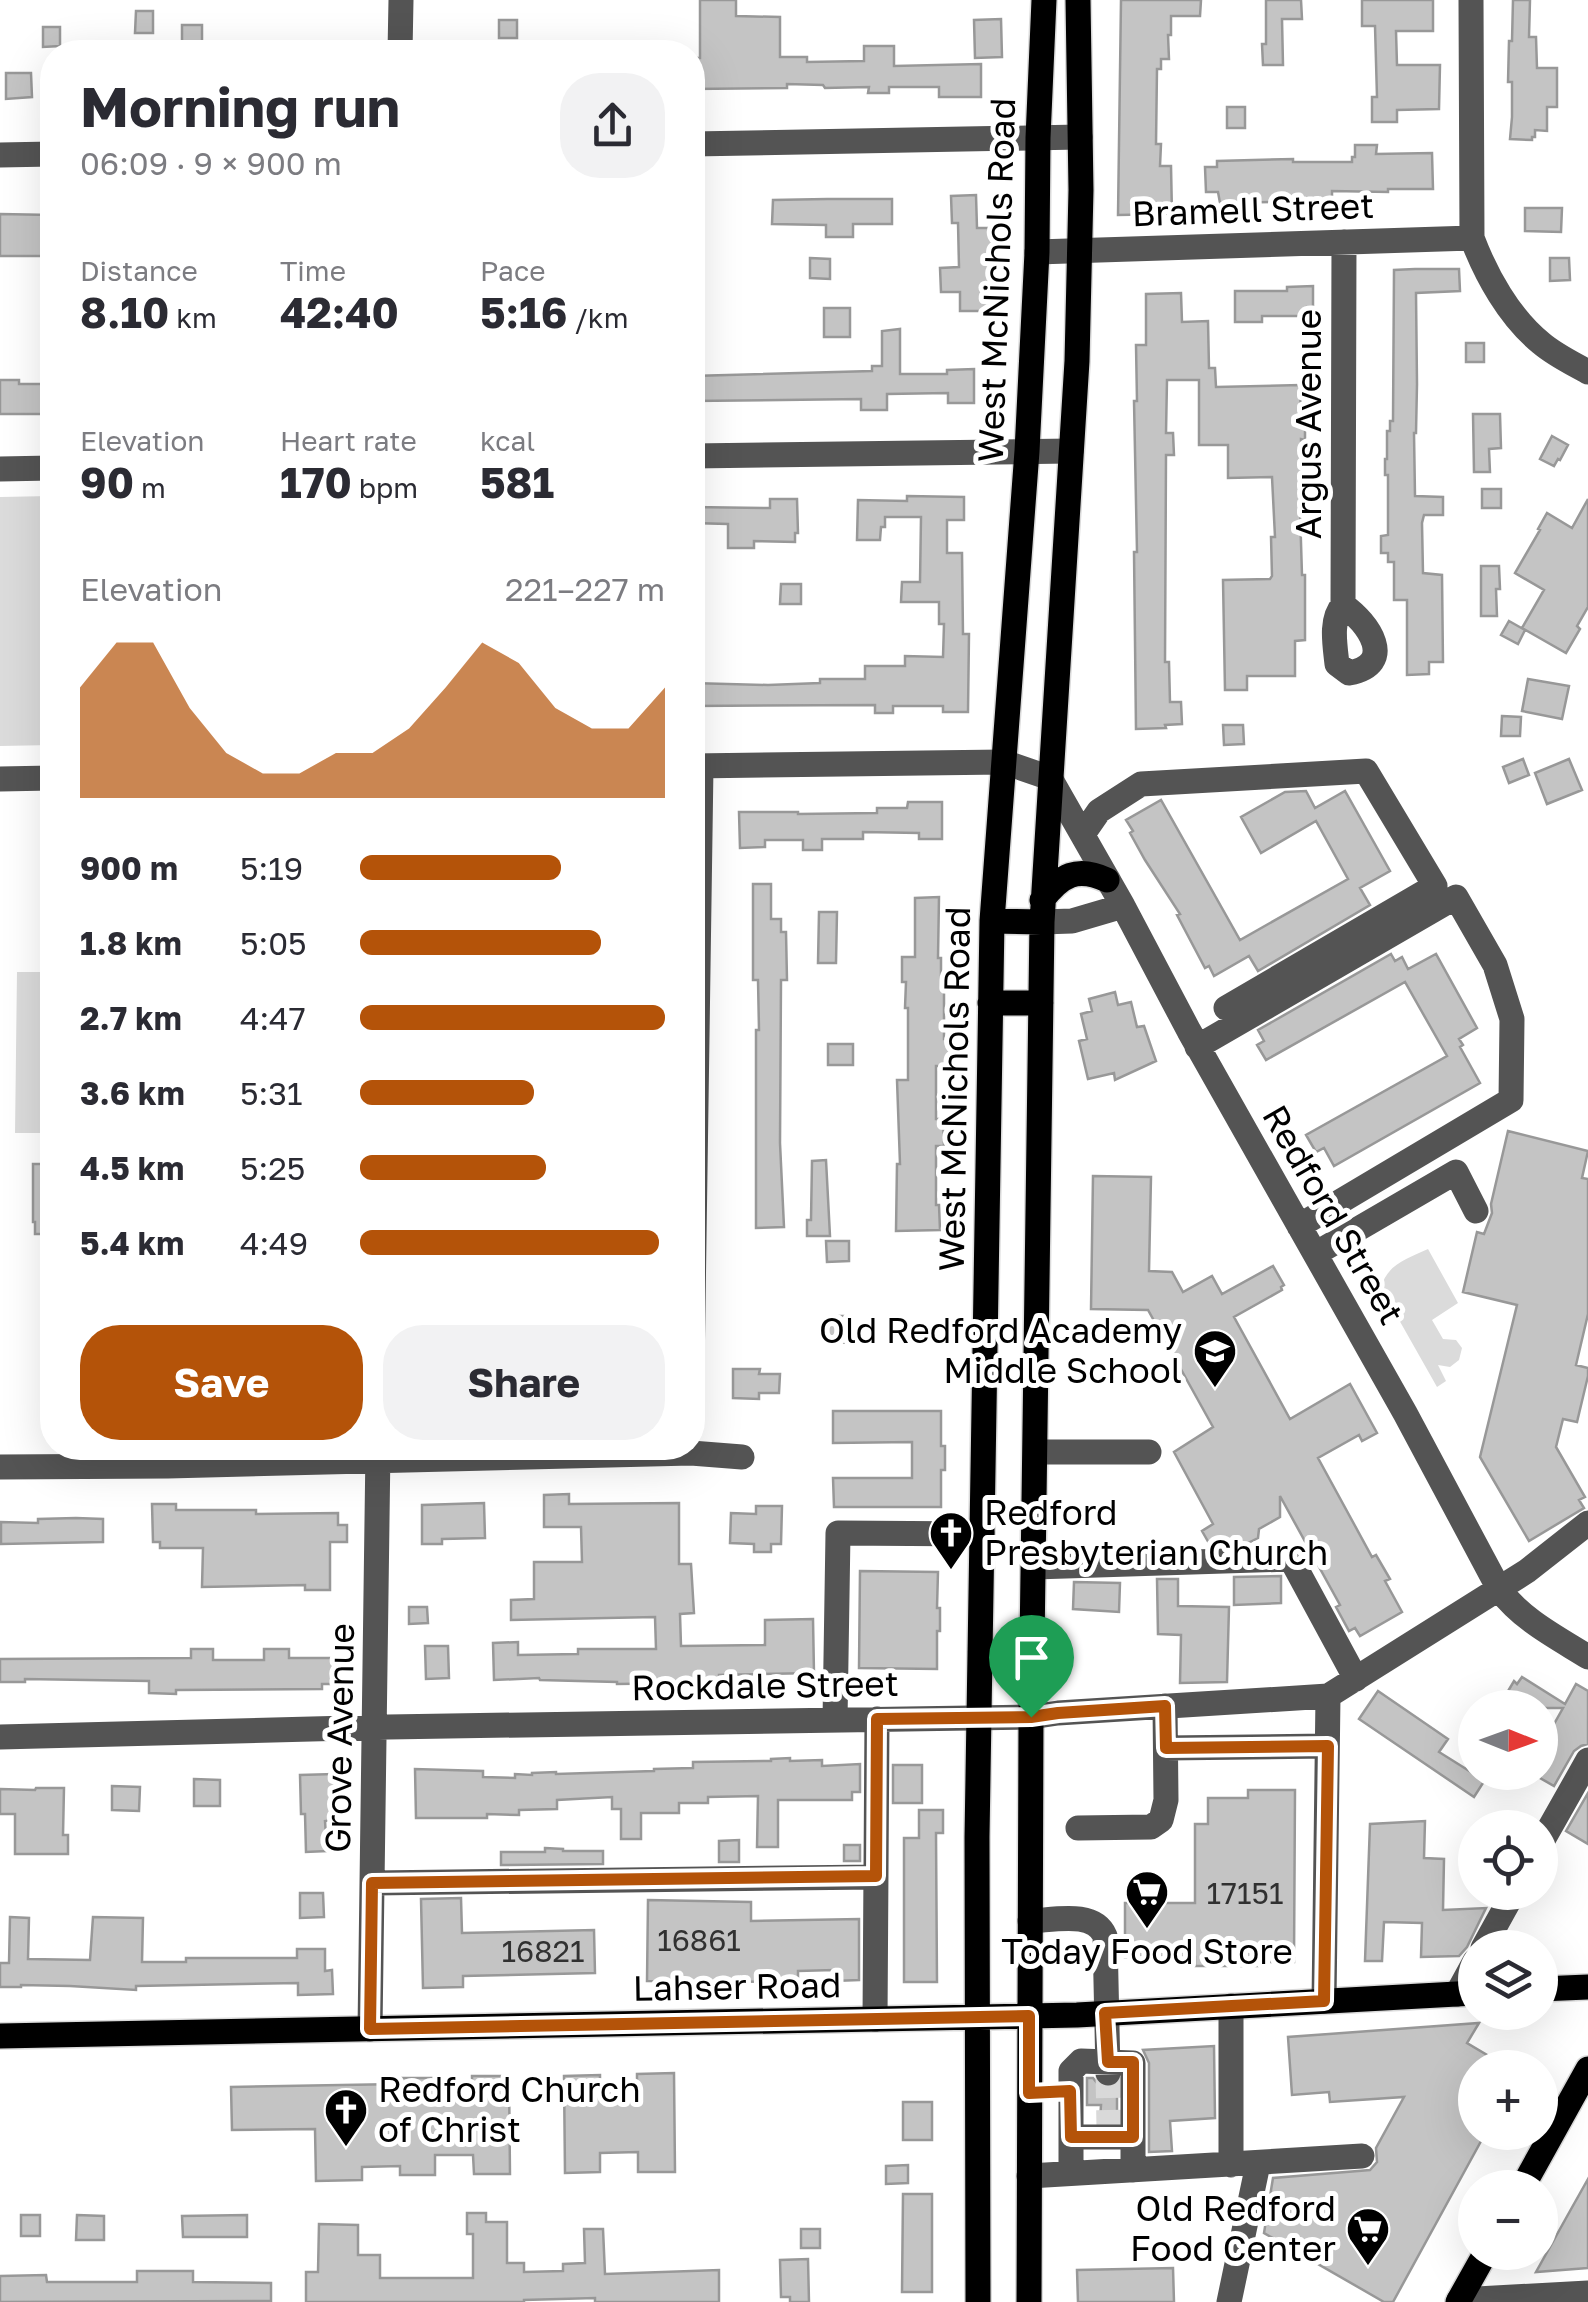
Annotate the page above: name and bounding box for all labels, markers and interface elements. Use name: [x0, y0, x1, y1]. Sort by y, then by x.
text: Morning run: [80, 73, 400, 139]
button: share: [560, 73, 665, 178]
street label: West McNichols Road: [969, 97, 1023, 463]
text: 06:09 · 9 × 900 m: [80, 144, 342, 182]
street label: Bramell Street: [1131, 184, 1375, 234]
text: Distance: [80, 254, 198, 287]
text: Time: [280, 254, 346, 287]
text: Pace: [480, 254, 545, 287]
text: 8.10: [80, 287, 169, 337]
text: 42:40: [280, 287, 399, 337]
text: 5:16: [480, 287, 567, 337]
text: km: [169, 301, 217, 334]
text: /km: [567, 301, 628, 334]
street label: Argus Avenue: [1287, 309, 1329, 539]
text: Elevation: [80, 424, 205, 457]
text: Heart rate: [280, 424, 417, 457]
text: kcal: [480, 424, 535, 457]
text: 90: [80, 457, 134, 507]
text: 170: [280, 457, 352, 507]
text: 581: [480, 457, 554, 507]
text: m: [134, 471, 166, 504]
text: bpm: [352, 471, 418, 504]
text: Elevation: [80, 570, 222, 608]
text: 221–227 m: [505, 570, 665, 608]
text: 900 m: [80, 849, 178, 887]
text: 5:19: [240, 849, 303, 887]
street label: West McNichols Road: [930, 906, 978, 1272]
text: 1.8 km: [80, 924, 182, 962]
text: 5:05: [240, 924, 307, 962]
text: 2.7 km: [80, 999, 182, 1037]
text: 4:47: [240, 999, 306, 1037]
text: 3.6 km: [80, 1074, 185, 1112]
text: 5:31: [240, 1074, 302, 1112]
street label: Redford Street: [1254, 1098, 1414, 1331]
text: 4.5 km: [80, 1149, 184, 1187]
text: 5:25: [240, 1149, 305, 1187]
text: 5.4 km: [80, 1224, 184, 1262]
text: 4:49: [240, 1224, 308, 1262]
place label: Old Redford Academy Middle School: [819, 1309, 1182, 1391]
button: Save: [80, 1325, 363, 1440]
button: Share: [383, 1325, 665, 1440]
school or university icon: Old Redford Academy Middle School: [1192, 1328, 1238, 1389]
place label: Redford Presbyterian Church: [984, 1491, 1328, 1573]
church icon: Redford Presbyterian Church: [928, 1510, 974, 1571]
pin: [989, 1615, 1074, 1718]
street label: Grove Avenue: [316, 1623, 362, 1853]
icon: arrive: [1004, 1630, 1059, 1685]
street label: Rockdale Street: [631, 1662, 899, 1708]
north arrow: [1458, 1690, 1558, 1790]
map controls: [1458, 1690, 1558, 2270]
button: locate: [1458, 1810, 1558, 1910]
supermarket icon: Today Food Store: [1124, 1869, 1170, 1930]
house number: 17151: [1207, 1875, 1283, 1911]
house number: 16861: [657, 1922, 741, 1958]
place label: Today Food Store: [1001, 1930, 1293, 1972]
button: layers: [1458, 1930, 1558, 2030]
house number: 16821: [502, 1933, 584, 1969]
street label: Lahser Road: [632, 1963, 842, 2009]
button: +: [1458, 2050, 1558, 2150]
place label: Redford Church of Christ: [378, 2068, 641, 2150]
church icon: Redford Church of Christ: [323, 2087, 369, 2148]
button: −: [1458, 2170, 1558, 2270]
place label: Old Redford Food Center: [1130, 2187, 1336, 2269]
supermarket icon: Old Redford Food Center: [1345, 2206, 1391, 2267]

